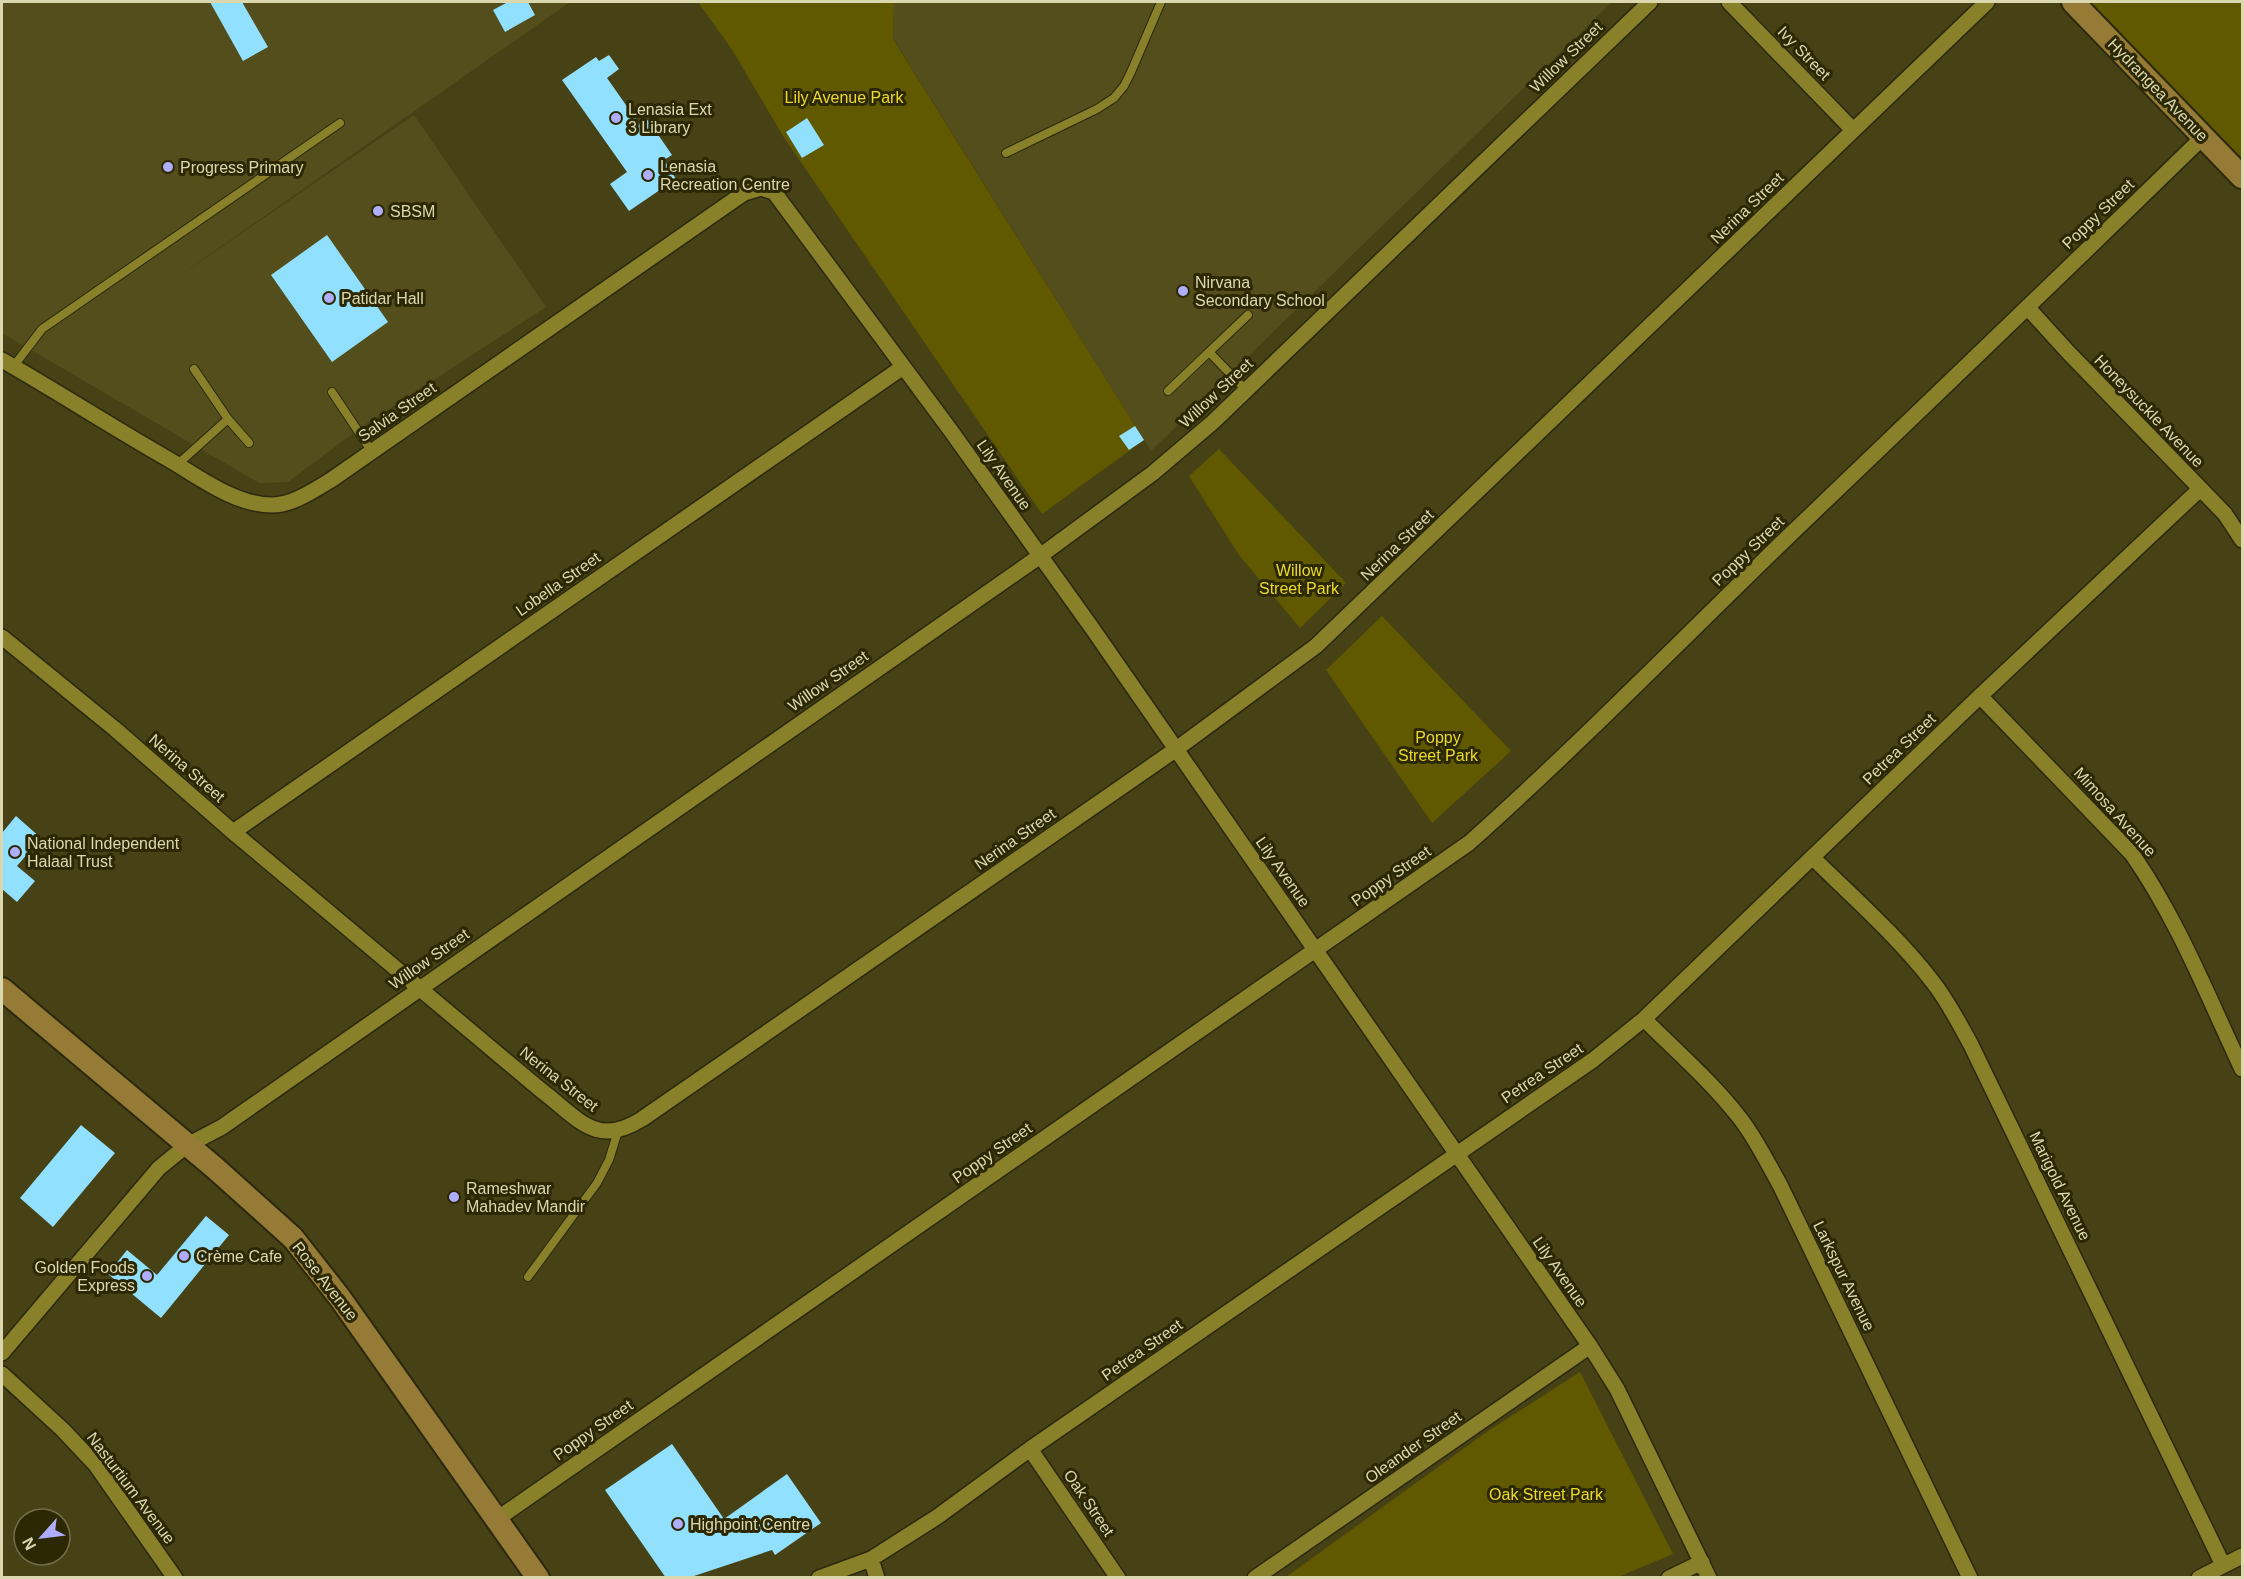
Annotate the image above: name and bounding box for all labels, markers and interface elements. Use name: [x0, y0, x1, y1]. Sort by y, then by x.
street label: Willow Street: [1527, 18, 1606, 96]
street label: Ivy Street: [1774, 23, 1834, 84]
street label: Hydrangea Avenue: [2105, 35, 2211, 145]
park label: Lily Avenue Park: [785, 89, 904, 106]
place label: Lenasia Ext 3 Library: [628, 101, 712, 136]
marker: Lenasia Ext 3 Library: [609, 111, 623, 125]
place label: Lenasia Recreation Centre: [660, 158, 790, 193]
place label: Progress Primary: [180, 159, 304, 176]
marker: Progress Primary: [161, 160, 175, 174]
marker: Lenasia Recreation Centre: [641, 168, 655, 182]
street label: Nerina Street: [1707, 169, 1787, 247]
street label: Poppy Street: [2059, 175, 2138, 252]
place label: SBSM: [390, 203, 435, 220]
marker: SBSM: [371, 204, 385, 218]
place label: Nirvana Secondary School: [1195, 274, 1325, 309]
marker: Nirvana Secondary School: [1176, 284, 1190, 298]
place label: Patidar Hall: [341, 290, 424, 307]
marker: Patidar Hall: [322, 291, 336, 305]
street label: Honeysuckle Avenue: [2091, 351, 2207, 471]
street label: Willow Street: [1176, 355, 1256, 431]
street label: Salvia Street: [355, 379, 439, 445]
street label: Lily Avenue: [974, 437, 1034, 513]
street label: Nerina Street: [1357, 506, 1437, 584]
street label: Poppy Street: [1709, 512, 1788, 589]
street label: Lobella Street: [513, 548, 604, 619]
park label: Willow Street Park: [1259, 562, 1340, 597]
street label: Willow Street: [785, 647, 872, 715]
street label: Petrea Street: [1859, 710, 1939, 788]
park label: Poppy Street Park: [1398, 729, 1479, 764]
street label: Nerina Street: [146, 731, 229, 806]
street label: Mimosa Avenue: [2071, 764, 2159, 860]
street label: Nerina Street: [972, 805, 1059, 873]
street label: Lily Avenue: [1253, 834, 1313, 910]
place label: National Independent Halaal Trust: [27, 835, 180, 870]
street label: Poppy Street: [1348, 842, 1434, 909]
marker: National Independent Halaal Trust: [8, 845, 22, 859]
street label: Willow Street: [386, 925, 473, 993]
street label: Petrea Street: [1498, 1039, 1586, 1106]
street label: Nerina Street: [517, 1043, 602, 1115]
street label: Poppy Street: [949, 1119, 1035, 1186]
street label: Marigold Avenue: [2026, 1129, 2094, 1243]
place label: Rameshwar Mahadev Mandir: [466, 1180, 586, 1215]
marker: Rameshwar Mahadev Mandir: [447, 1190, 461, 1204]
street label: Larkspur Avenue: [1810, 1218, 1878, 1334]
street label: Lily Avenue: [1530, 1234, 1590, 1310]
street label: Rose Avenue: [289, 1238, 361, 1324]
place label: Crème Cafe: [196, 1248, 282, 1265]
marker: Crème Cafe: [177, 1249, 191, 1263]
place label: Golden Foods Express: [34, 1259, 135, 1294]
marker: Golden Foods Express: [140, 1269, 154, 1283]
street label: Petrea Street: [1099, 1316, 1186, 1384]
street label: Poppy Street: [550, 1396, 636, 1463]
street label: Oleander Street: [1362, 1407, 1465, 1486]
street label: Nasturtium Avenue: [84, 1429, 178, 1547]
street label: Oak Street: [1061, 1467, 1118, 1540]
park label: Oak Street Park: [1489, 1486, 1604, 1503]
north arrow: [12, 1507, 72, 1567]
place label: Highpoint Centre: [690, 1516, 810, 1533]
marker: Highpoint Centre: [671, 1517, 685, 1531]
text: N: [19, 1535, 39, 1553]

